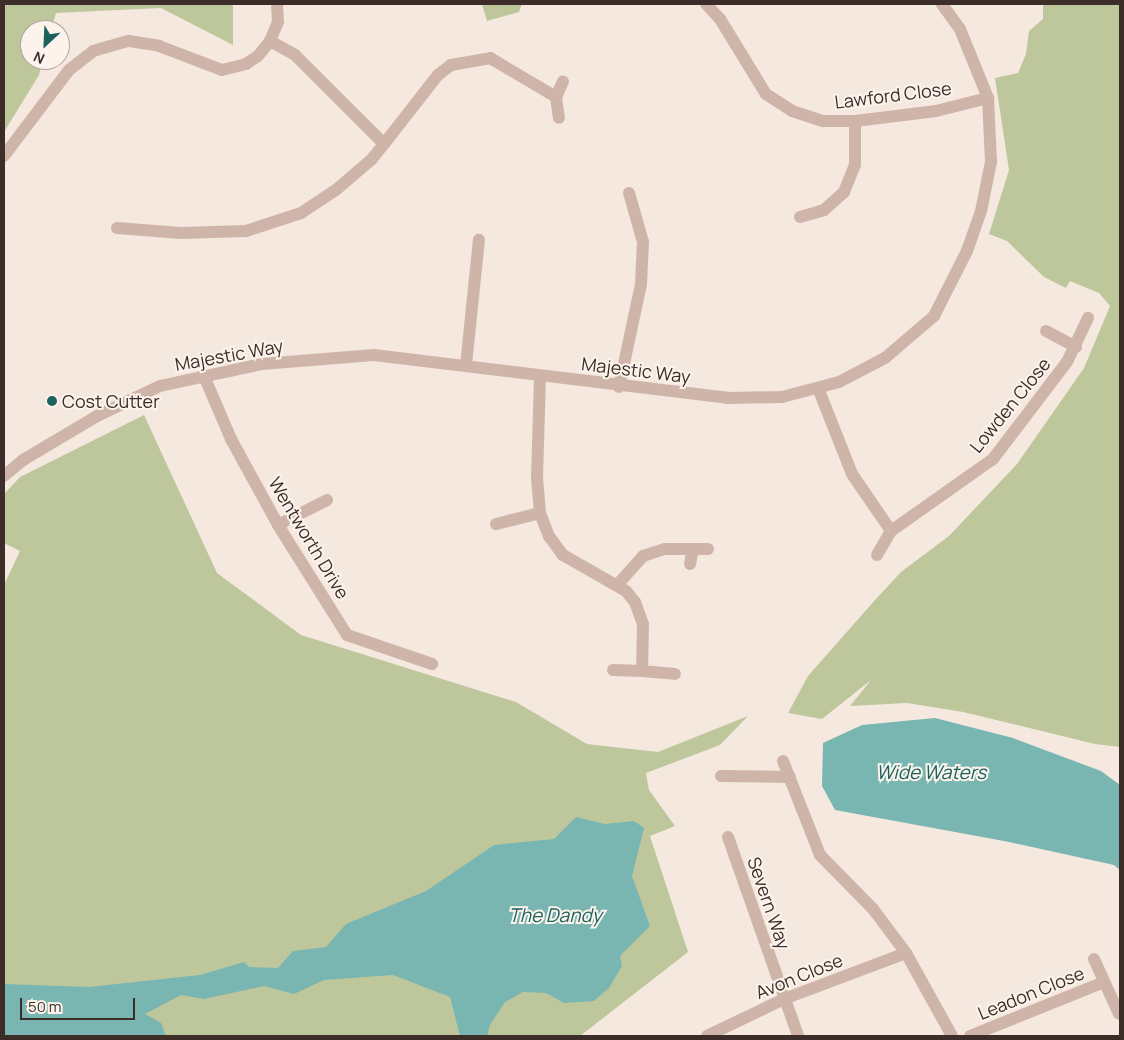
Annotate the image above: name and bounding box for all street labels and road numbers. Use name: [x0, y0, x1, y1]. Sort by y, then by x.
street label: Lawford Close: [833, 77, 953, 113]
street label: Majestic Way: [173, 335, 285, 375]
street label: Majestic Way: [580, 353, 692, 387]
street label: Lowden Close: [965, 353, 1055, 457]
street label: Wentworth Drive: [264, 473, 354, 603]
street label: Severn Way: [743, 854, 795, 952]
street label: Avon Close: [752, 949, 846, 1003]
street label: Leadon Close: [975, 962, 1087, 1024]

